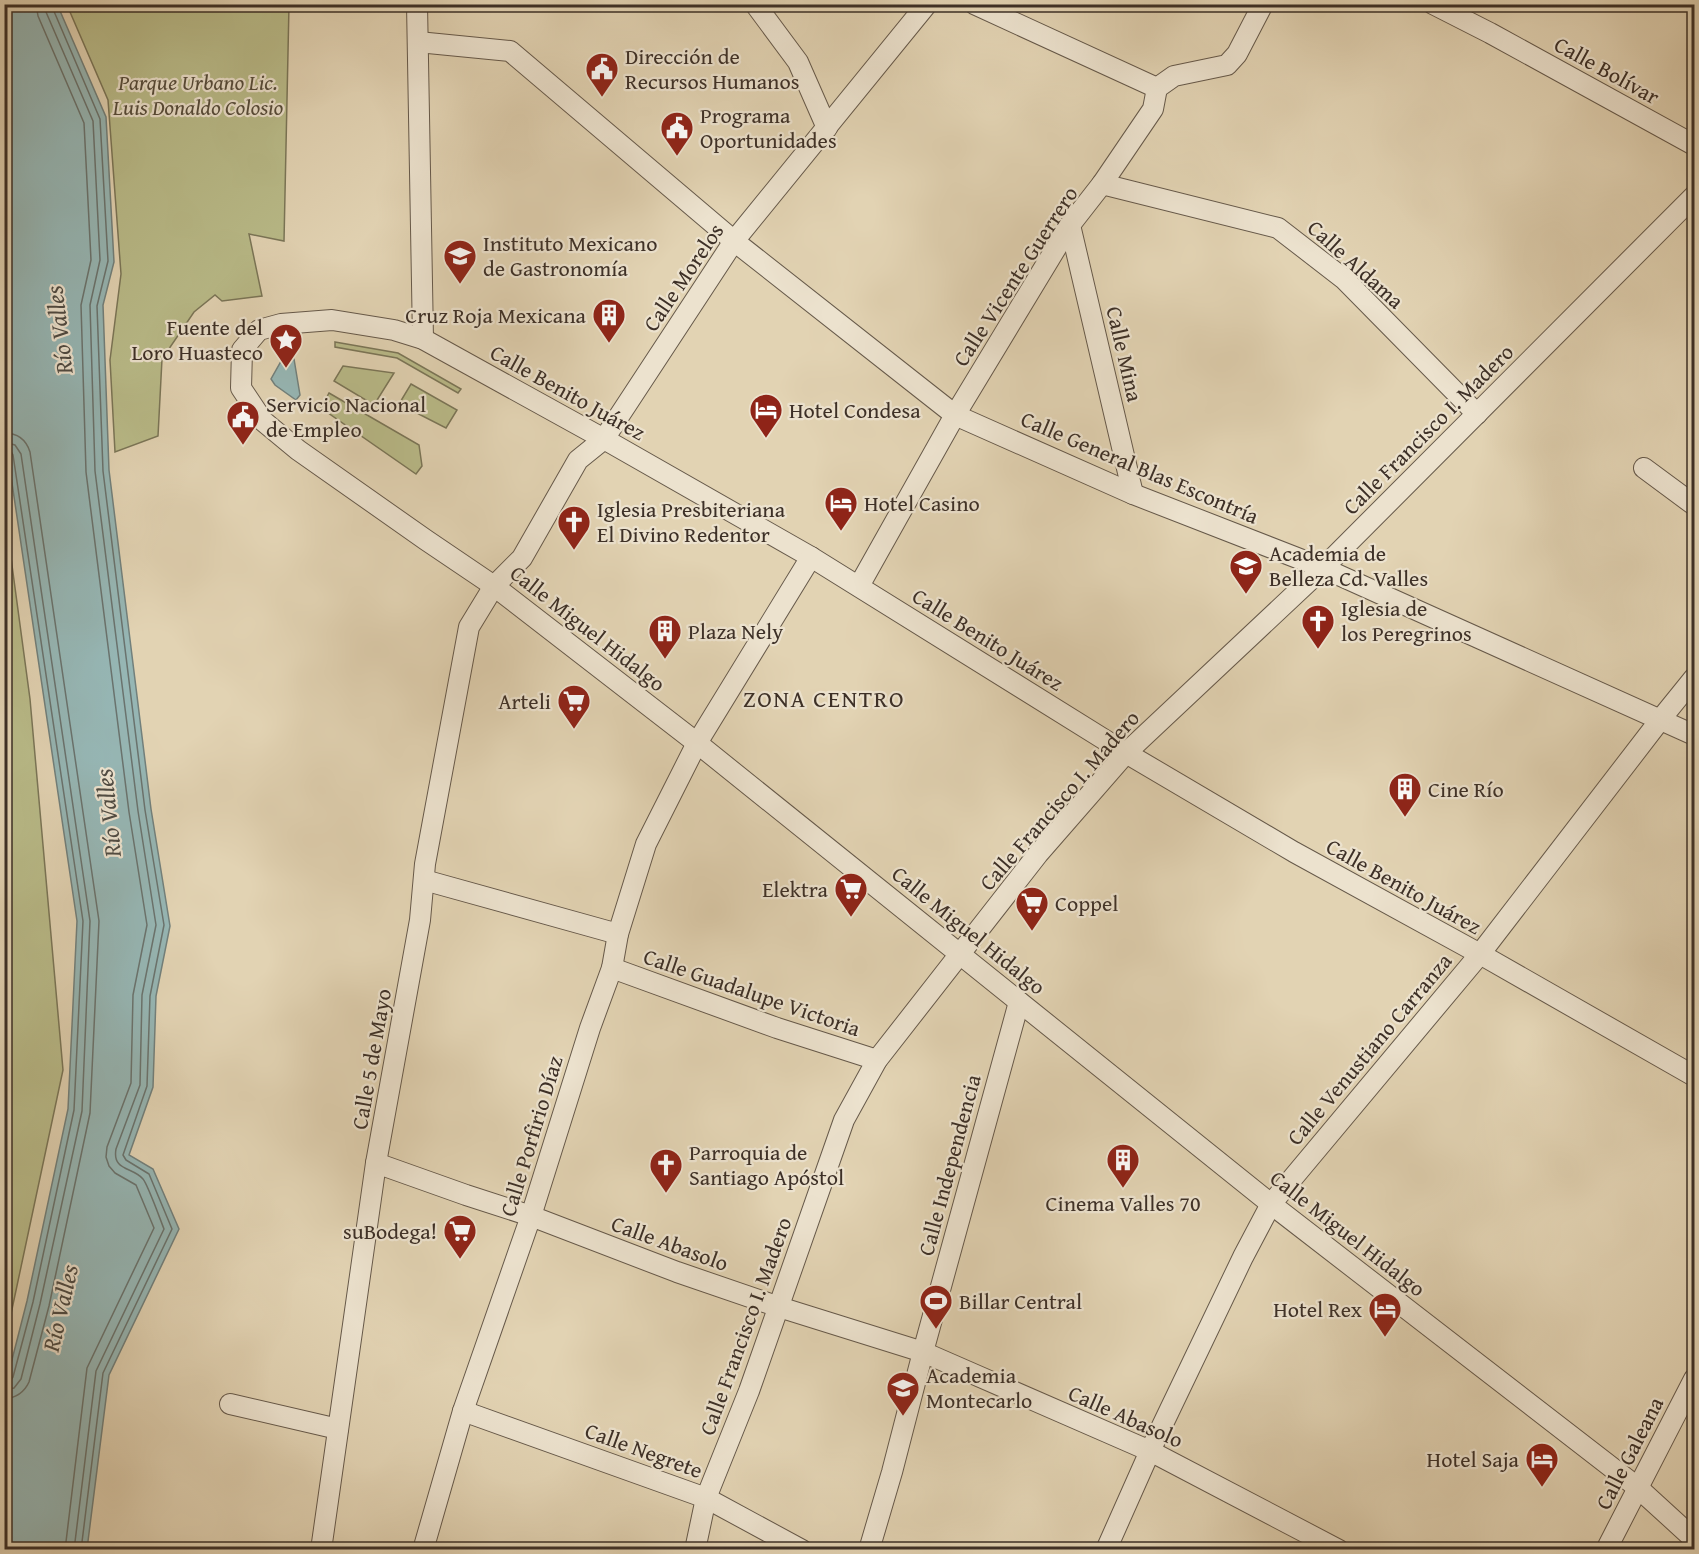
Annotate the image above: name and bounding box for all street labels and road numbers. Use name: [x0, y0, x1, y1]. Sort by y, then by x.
street label: Calle Bolívar: [1549, 28, 1665, 112]
street label: Calle Vicente Guerrero: [945, 180, 1085, 372]
street label: Calle Aldama: [1301, 212, 1412, 316]
street label: Calle Morelos: [635, 217, 731, 337]
street label: Calle Mina: [1099, 303, 1152, 405]
street label: Calle Benito Juárez: [485, 336, 652, 448]
street label: Calle Francisco I. Madero: [1335, 336, 1521, 522]
street label: Calle General Blas Escontría: [1016, 402, 1264, 532]
street label: Calle Miguel Hidalgo: [503, 557, 673, 699]
street label: Calle Benito Juárez: [906, 580, 1070, 699]
street label: Calle Francisco I. Madero: [971, 703, 1147, 897]
street label: Calle Benito Juárez: [1321, 830, 1488, 942]
street label: Calle Miguel Hidalgo: [885, 858, 1053, 1002]
street label: Calle Guadalupe Victoria: [639, 940, 865, 1044]
street label: Calle Venustiano Carranza: [1279, 946, 1459, 1152]
street label: Calle 5 de Mayo: [343, 986, 399, 1132]
street label: Calle Porfirio Díaz: [491, 1052, 571, 1220]
street label: Calle Independencia: [909, 1070, 989, 1259]
street label: Calle Miguel Hidalgo: [1263, 1162, 1433, 1304]
street label: Calle Abasolo: [607, 1207, 733, 1279]
street label: Calle Francisco I. Madero: [691, 1212, 799, 1440]
street label: Calle Abasolo: [1064, 1376, 1188, 1456]
street label: Calle Galeana: [1587, 1390, 1671, 1515]
street label: Calle Negrete: [581, 1414, 707, 1486]

